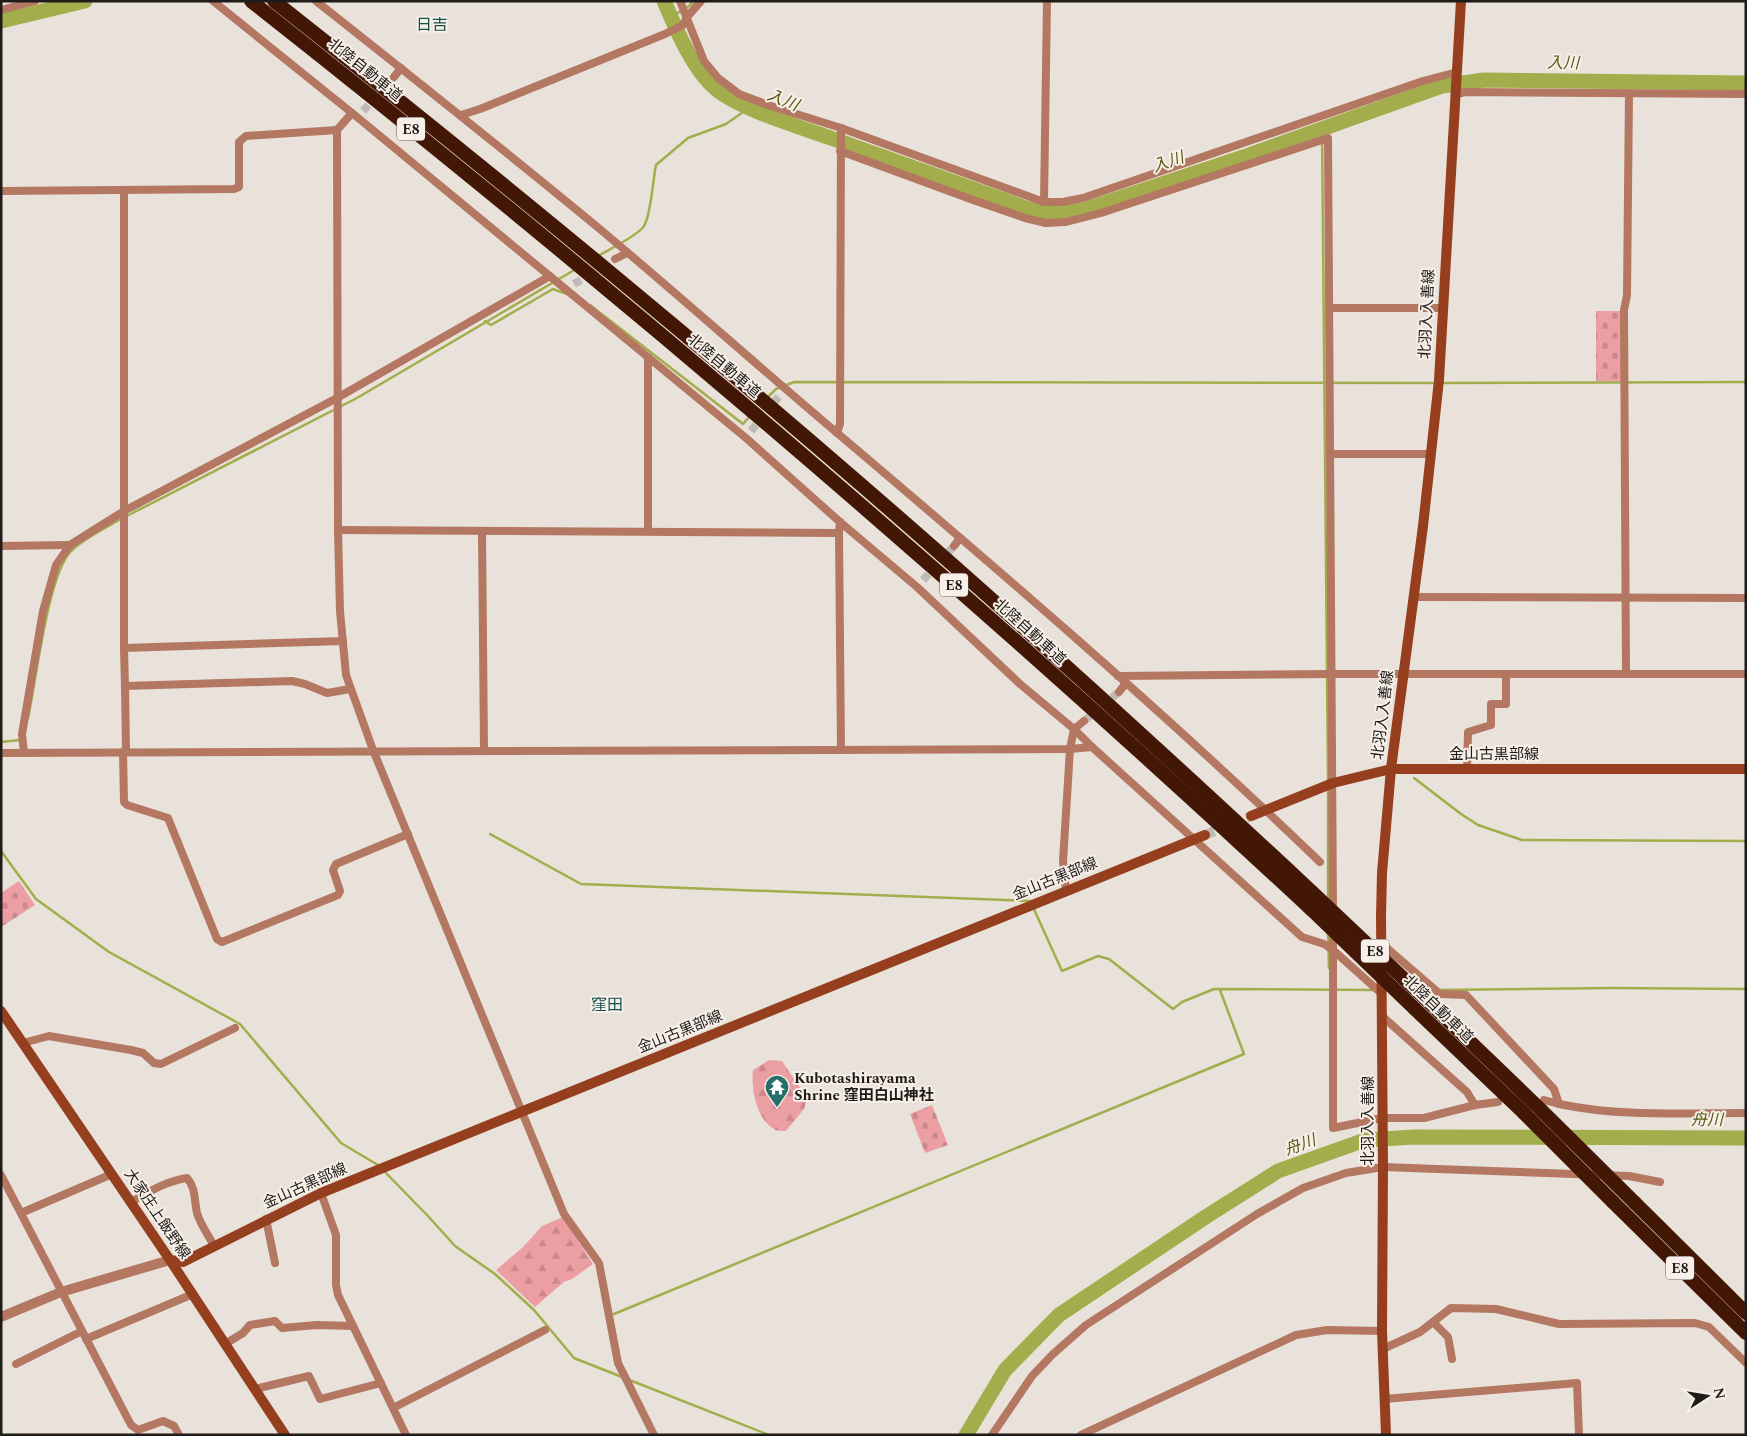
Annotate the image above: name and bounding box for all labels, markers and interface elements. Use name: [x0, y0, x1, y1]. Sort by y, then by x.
district label: 日吉: [416, 13, 448, 37]
street label: 北陸自動車道: [323, 33, 407, 107]
water label: 入川: [1547, 51, 1581, 75]
water label: 入川: [764, 83, 804, 118]
road number: E8: [397, 118, 425, 140]
water label: 入川: [1149, 145, 1189, 179]
street label: 北羽入入善線: [1413, 268, 1441, 360]
street label: 北陸自動車道: [682, 328, 766, 404]
road number: E8: [940, 574, 968, 596]
street label: 北陸自動車道: [989, 593, 1071, 671]
street label: 北羽入入善線: [1366, 669, 1400, 761]
street label: 金山古黒部線: [1449, 743, 1539, 766]
street label: 金山古黒部線: [1009, 851, 1101, 907]
road number: E8: [1361, 939, 1389, 962]
street label: 北陸自動車道: [1398, 969, 1478, 1049]
district label: 窪田: [591, 993, 623, 1017]
street label: 金山古黒部線: [634, 1004, 726, 1060]
place label: Kubotashirayama Shrine 窪田白山神社: [794, 1067, 934, 1107]
temple icon: Kubotashirayama Shrine 窪田白山神社: [764, 1074, 790, 1108]
street label: 北羽入入善線: [1357, 1076, 1380, 1166]
water label: 舟川: [1691, 1108, 1725, 1132]
water label: 舟川: [1281, 1128, 1321, 1162]
street label: 金山古黒部線: [259, 1157, 351, 1215]
street label: 大家庄上飯野線: [118, 1164, 196, 1264]
road number: E8: [1666, 1256, 1694, 1280]
north arrow: [1682, 1371, 1732, 1421]
text: N: [1708, 1386, 1731, 1401]

